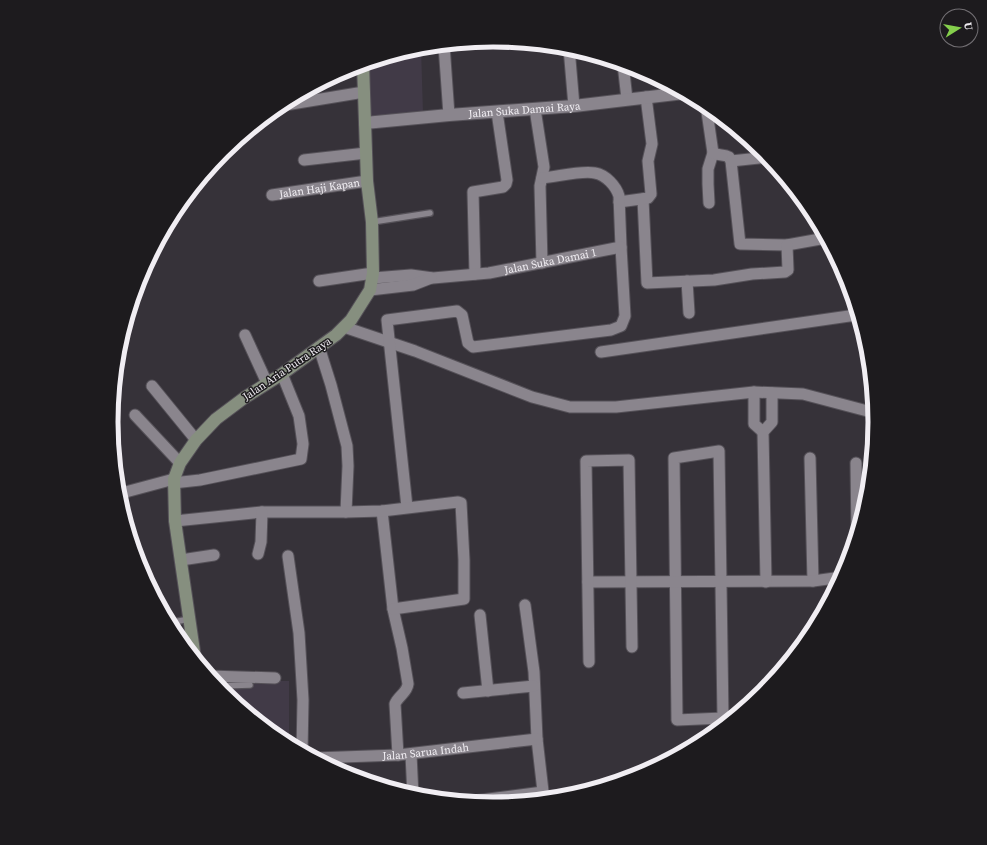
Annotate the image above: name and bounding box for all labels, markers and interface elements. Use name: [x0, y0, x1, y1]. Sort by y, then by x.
north arrow: [939, 8, 979, 48]
text: U: [960, 21, 976, 32]
street label: Jalan Suka Damai Raya: [467, 98, 582, 121]
street label: Jalan Haji Kapan: [277, 175, 361, 202]
street label: Jalan Suka Damai 1: [502, 245, 598, 278]
street label: Jalan Aria Putra Raya: [239, 334, 334, 405]
street label: Jalan Sarua Indah: [381, 739, 470, 763]

